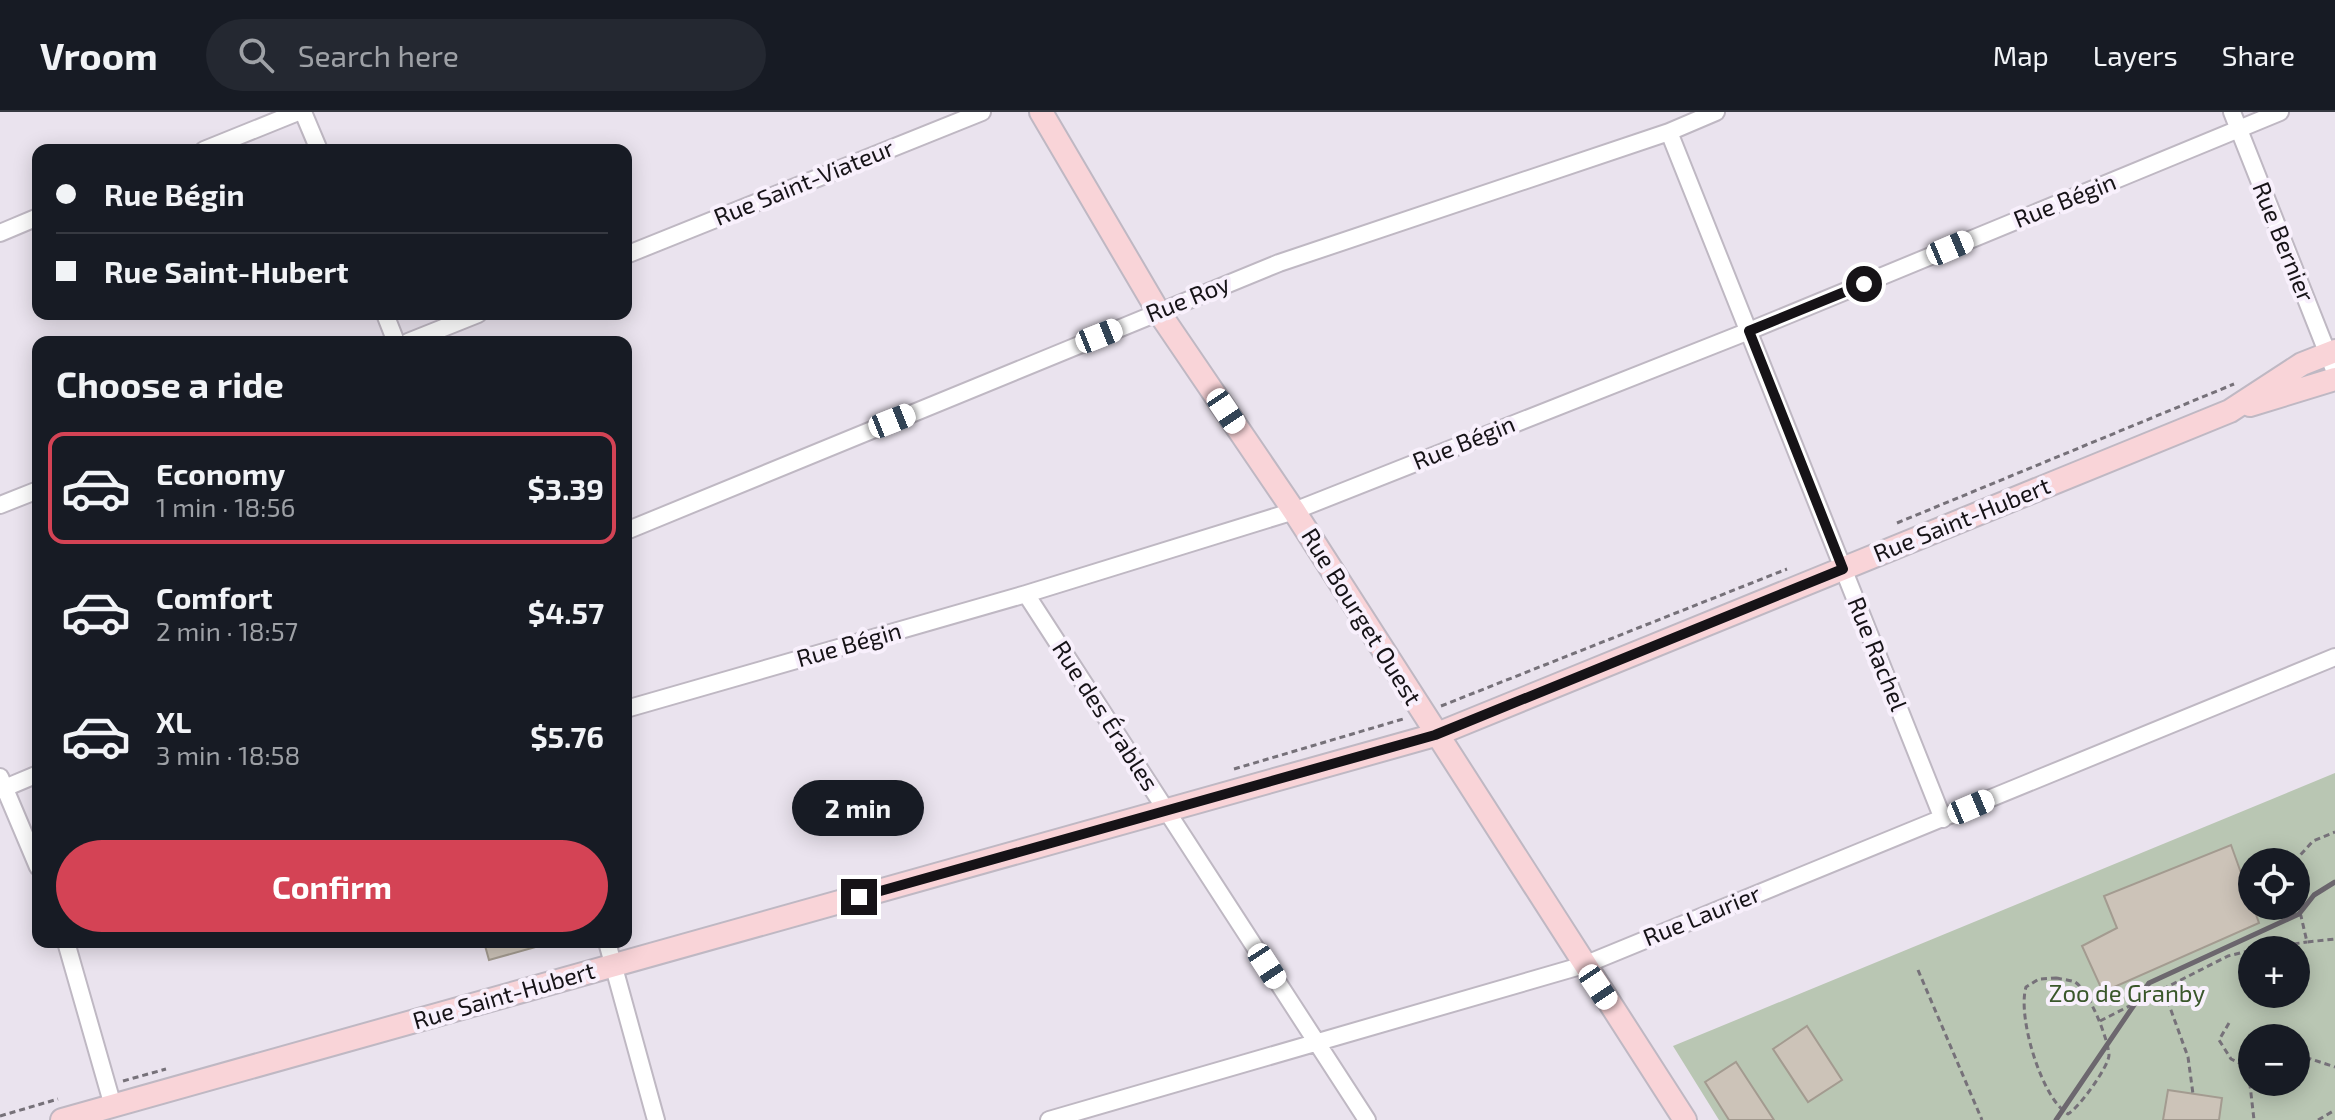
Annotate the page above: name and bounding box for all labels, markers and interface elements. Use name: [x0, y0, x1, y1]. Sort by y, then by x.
search box: [206, 19, 766, 91]
text: Vroom: [40, 32, 158, 78]
icon: search: [234, 33, 278, 77]
text: Search here: [298, 37, 459, 73]
text: Map: [1993, 38, 2049, 72]
text: Layers: [2093, 38, 2178, 72]
text: Share: [2222, 38, 2295, 72]
street label: Rue Saint-Viateur: [709, 132, 898, 231]
street label: Rue Bégin: [2009, 166, 2120, 233]
text: Rue Bégin: [104, 176, 244, 212]
street label: Rue Bernier: [2247, 177, 2322, 306]
car: [1923, 228, 1977, 268]
text: Rue Saint-Hubert: [104, 253, 349, 289]
route start: [1846, 266, 1882, 302]
street label: Rue Roy: [1141, 268, 1234, 327]
car: [1072, 316, 1126, 356]
text: Choose a ride: [56, 362, 284, 405]
car: [1203, 384, 1249, 438]
car: [865, 401, 919, 441]
street label: Rue Bégin: [1408, 408, 1519, 475]
icon: car: [60, 452, 132, 524]
text: Economy: [156, 455, 285, 491]
text: $3.39: [528, 470, 604, 506]
street label: Rue Saint-Hubert: [1869, 470, 2054, 567]
text: 1 min · 18:56: [156, 491, 295, 522]
street label: Rue Bourget Ouest: [1296, 522, 1428, 710]
icon: car: [60, 576, 132, 648]
text: Comfort: [156, 579, 273, 615]
street label: Rue Rachel: [1842, 592, 1914, 715]
text: $4.57: [528, 594, 604, 630]
text: 2 min · 18:57: [156, 615, 298, 646]
street label: Rue Bégin: [793, 615, 904, 672]
street label: Rue des Érables: [1047, 635, 1166, 796]
icon: car: [60, 700, 132, 772]
text: XL: [156, 703, 191, 739]
text: $5.76: [530, 718, 604, 754]
text: 3 min · 18:58: [156, 739, 300, 770]
callout: 2 min: [793, 781, 925, 837]
car: [1944, 787, 1998, 827]
text: 2 min: [825, 792, 891, 823]
button: Confirm: [56, 840, 608, 932]
map controls: [2238, 848, 2310, 1096]
button: locate: [2238, 848, 2310, 920]
street label: Rue Laurier: [1638, 878, 1765, 951]
route end: [841, 879, 877, 915]
button: +: [2238, 936, 2310, 1008]
car: [1244, 939, 1290, 993]
street label: Rue Saint-Hubert: [409, 955, 598, 1034]
car: [1575, 960, 1621, 1014]
park label: Zoo de Granby: [2049, 978, 2205, 1007]
button: −: [2238, 1024, 2310, 1096]

